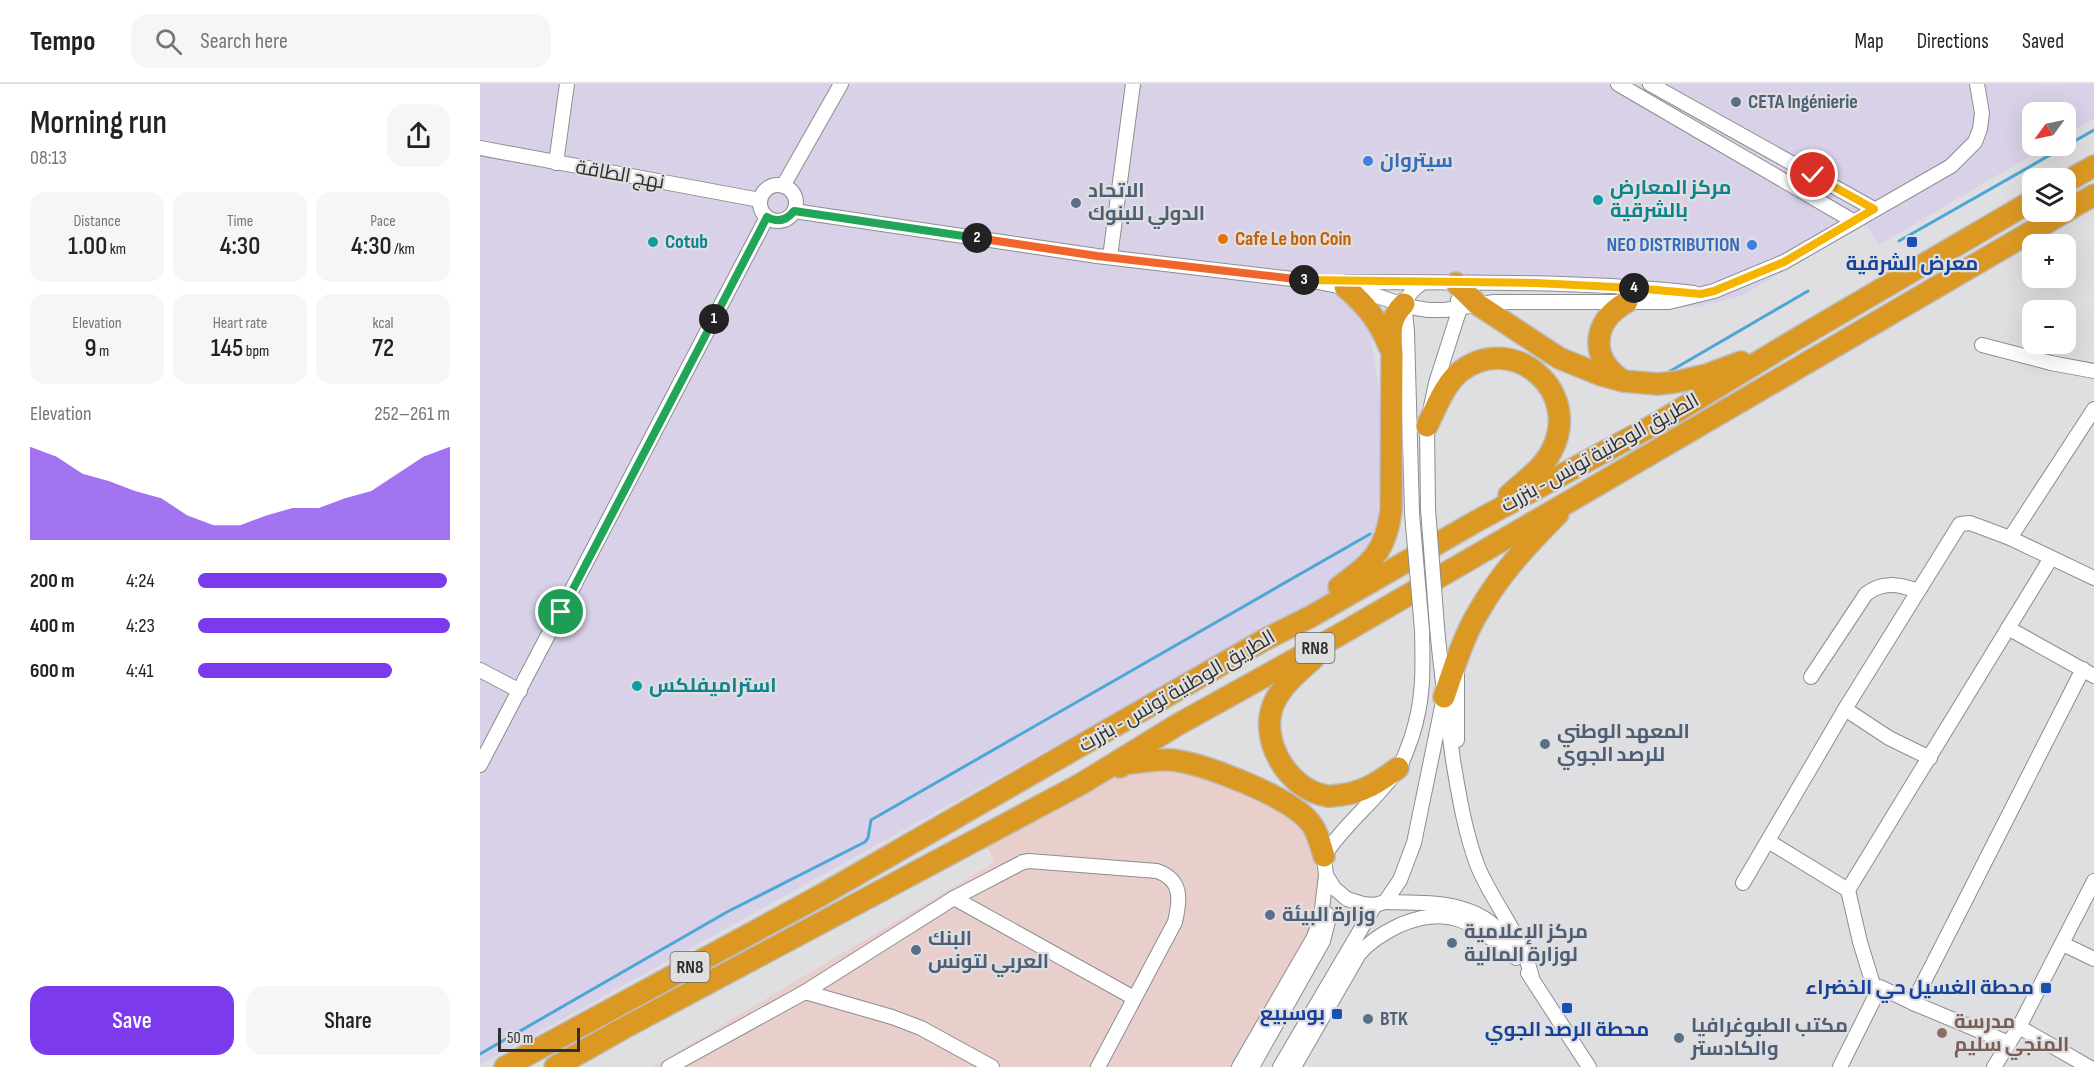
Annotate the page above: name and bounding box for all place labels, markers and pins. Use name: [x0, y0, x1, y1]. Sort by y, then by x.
place label: CETA Ingénierie: [1748, 90, 1858, 114]
marker: CETA Ingénierie: [1729, 95, 1743, 109]
place label: سيتروان: [1380, 149, 1453, 173]
pin: [1787, 149, 1838, 200]
marker: سيتروان: [1361, 154, 1375, 168]
place label: مركز المعارض بالشرقية: [1610, 176, 1731, 223]
place label: الاتحاد الدولي للبنوك: [1088, 179, 1205, 229]
marker: مركز المعارض بالشرقية: [1591, 193, 1605, 207]
marker: الاتحاد الدولي للبنوك: [1069, 196, 1083, 210]
pin: 2: [962, 223, 992, 253]
place label: Cafe Le bon Coin: [1235, 227, 1351, 251]
place label: Cotub: [665, 230, 708, 254]
marker: Cafe Le bon Coin: [1216, 232, 1230, 246]
place label: NEO DISTRIBUTION: [1607, 233, 1740, 257]
marker: Cotub: [646, 235, 660, 249]
marker: معرض الشرقية: [1905, 235, 1919, 249]
marker: NEO DISTRIBUTION: [1745, 238, 1759, 252]
place label: معرض الشرقية: [1846, 252, 1978, 276]
pin: 3: [1289, 265, 1319, 295]
pin: 4: [1619, 273, 1649, 303]
pin: 1: [699, 304, 729, 334]
pin: [535, 586, 586, 637]
place label: استراميفلكس: [649, 674, 777, 698]
marker: استراميفلكس: [630, 679, 644, 693]
place label: المعهد الوطني للرصد الجوي: [1557, 720, 1690, 770]
marker: المعهد الوطني للرصد الجوي: [1538, 737, 1552, 751]
place label: وزارة البيئة: [1282, 903, 1376, 927]
marker: وزارة البيئة: [1263, 908, 1277, 922]
place label: مركز الإعلامية لوزارة المالية: [1464, 920, 1588, 967]
place label: البنك العربي لتونس: [928, 927, 1049, 977]
marker: مركز الإعلامية لوزارة المالية: [1445, 936, 1459, 950]
marker: البنك العربي لتونس: [909, 943, 923, 957]
place label: محطة الغسيل حي الخضراء: [1806, 976, 2034, 1003]
marker: محطة الغسيل حي الخضراء: [2039, 981, 2053, 995]
marker: محطة الرصد الجوي: [1560, 1001, 1574, 1015]
place label: بوسبيع: [1260, 1002, 1325, 1027]
marker: بوسبيع: [1330, 1007, 1344, 1021]
place label: BTK: [1380, 1007, 1408, 1031]
place label: مدرسة المنجي سليم: [1954, 1010, 2069, 1060]
marker: BTK: [1361, 1012, 1375, 1026]
place label: مكتب الطبوغرافيا والكادستر: [1690, 1014, 1848, 1061]
place label: محطة الرصد الجوي: [1485, 1018, 1649, 1045]
marker: مدرسة المنجي سليم: [1935, 1026, 1949, 1040]
marker: مكتب الطبوغرافيا والكادستر: [1672, 1031, 1686, 1045]

